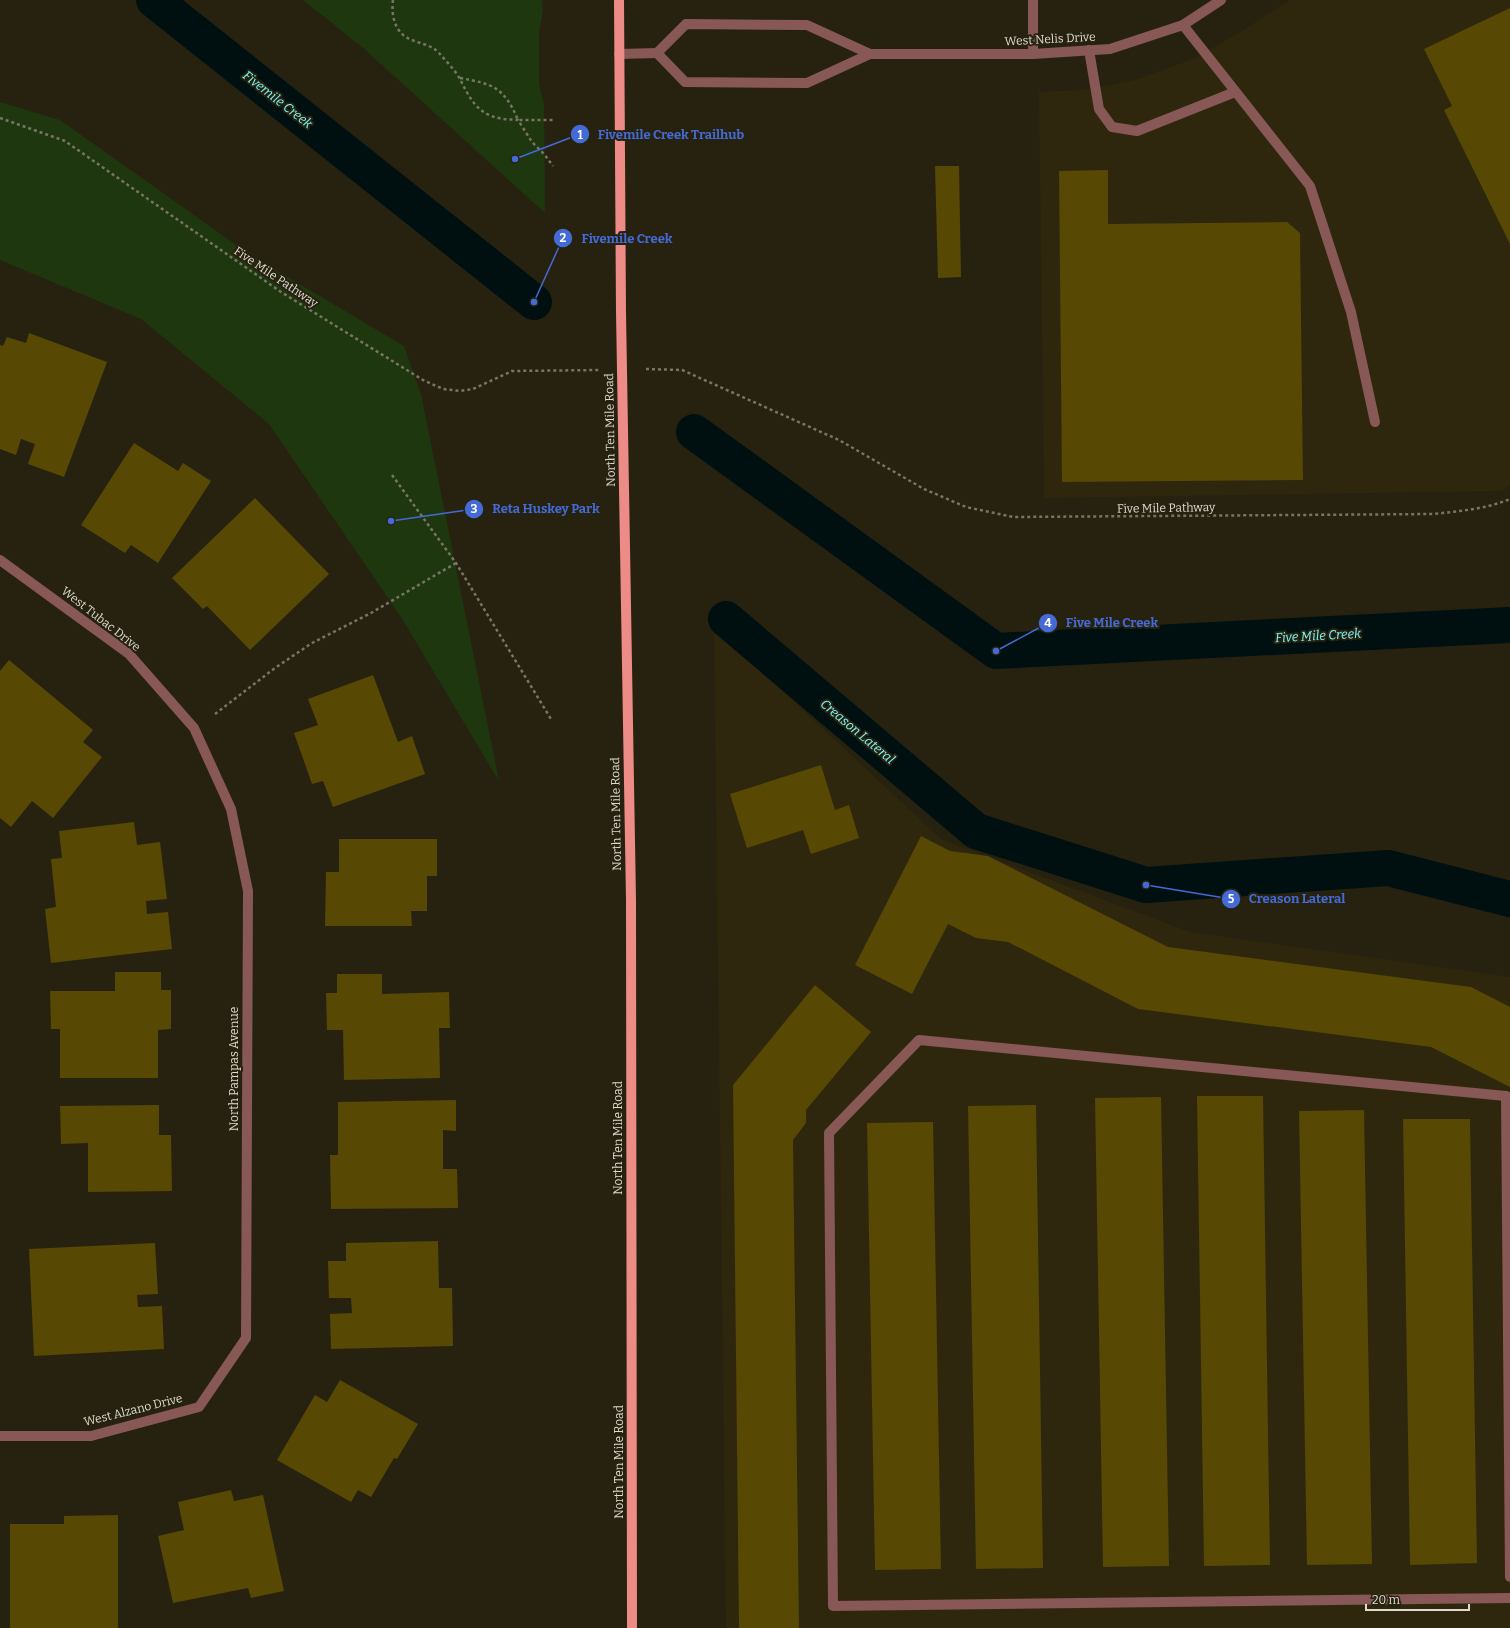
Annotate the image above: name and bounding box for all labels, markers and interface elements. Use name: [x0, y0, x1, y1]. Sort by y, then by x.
street label: West Nelis Drive: [1004, 30, 1096, 48]
water label: Fivemile Creek: [240, 68, 316, 132]
callout: Fivemile Creek Trailhub: [570, 122, 752, 147]
text: Fivemile Creek Trailhub: [598, 127, 745, 142]
text: 1: [577, 128, 583, 142]
callout: Fivemile Creek: [553, 226, 680, 251]
text: 2: [560, 231, 567, 245]
text: Fivemile Creek: [581, 231, 673, 246]
street label: Five Mile Pathway: [231, 244, 321, 311]
street label: North Ten Mile Road: [602, 373, 618, 487]
callout: Reta Huskey Park: [464, 496, 607, 521]
street label: Five Mile Pathway: [1117, 500, 1216, 516]
text: Reta Huskey Park: [492, 501, 600, 516]
text: 3: [471, 502, 478, 516]
street label: West Tubac Drive: [59, 584, 143, 654]
callout: Five Mile Creek: [1038, 610, 1166, 635]
text: Five Mile Creek: [1066, 615, 1158, 630]
text: 4: [1044, 616, 1052, 630]
water label: Five Mile Creek: [1275, 626, 1362, 645]
water label: Creason Lateral: [818, 696, 898, 767]
street label: North Ten Mile Road: [608, 757, 624, 871]
callout: Creason Lateral: [1221, 886, 1353, 911]
text: Creason Lateral: [1249, 891, 1345, 906]
text: 5: [1228, 892, 1235, 906]
street label: North Pampas Avenue: [227, 1007, 241, 1131]
street label: North Ten Mile Road: [611, 1081, 625, 1195]
street label: West Alzano Drive: [82, 1391, 184, 1429]
street label: North Ten Mile Road: [612, 1405, 626, 1519]
scale bar: [1366, 1586, 1469, 1612]
text: 20 m: [1372, 1593, 1401, 1607]

